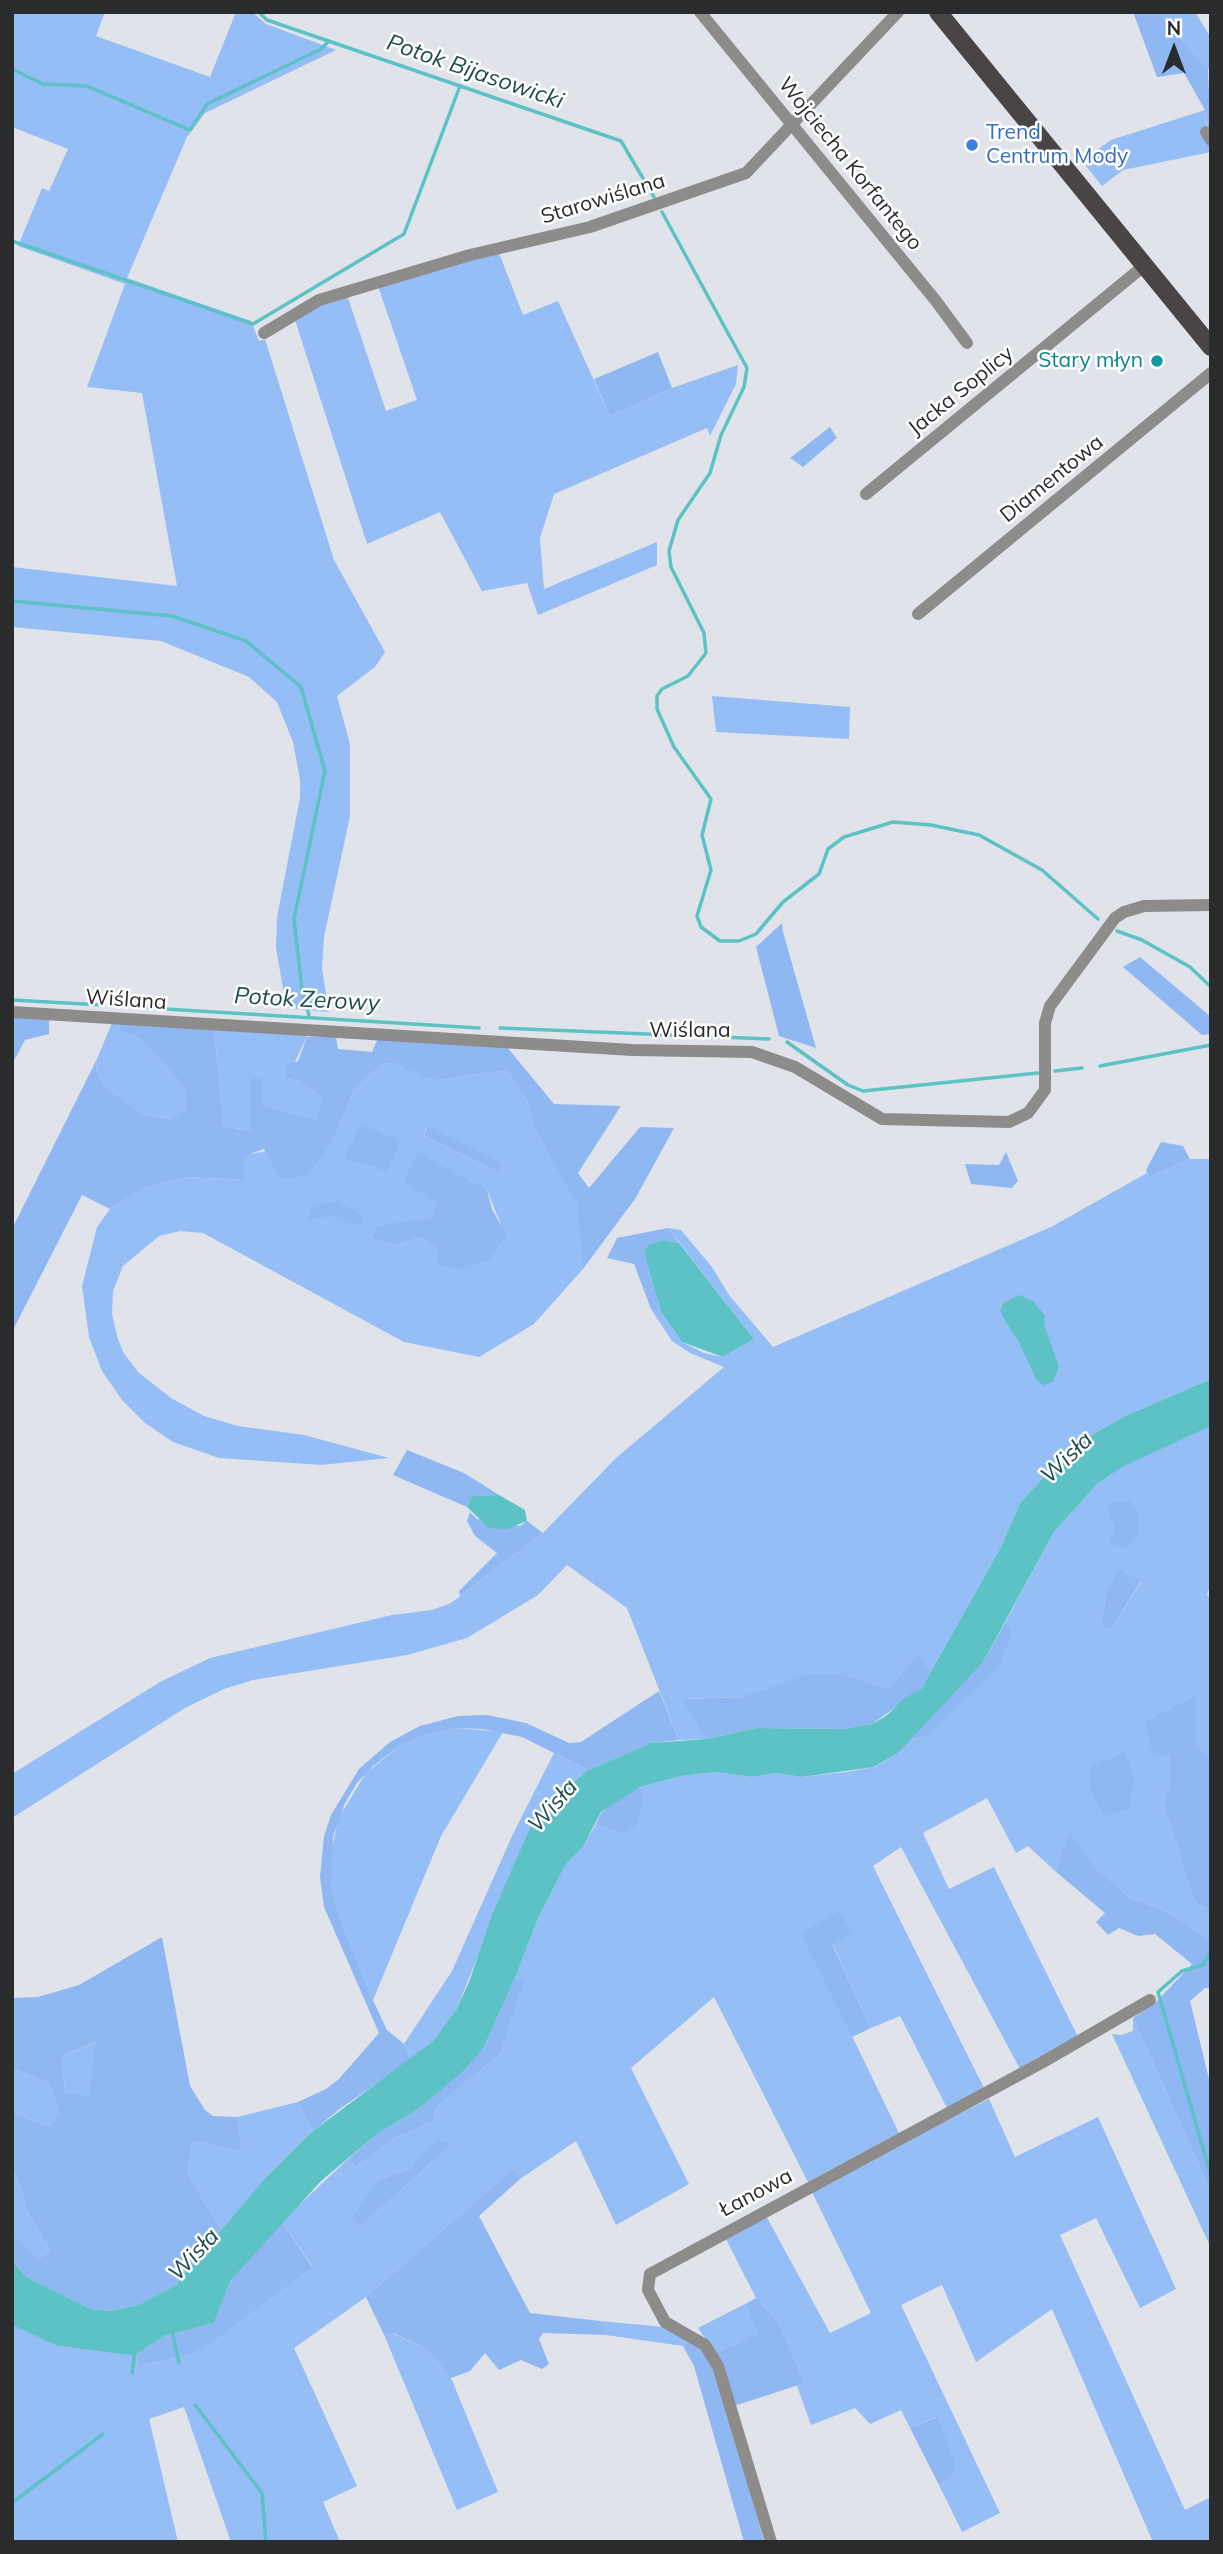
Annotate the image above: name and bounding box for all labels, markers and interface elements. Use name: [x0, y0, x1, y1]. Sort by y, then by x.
north arrow: [1139, 14, 1209, 84]
text: N: [1167, 16, 1181, 40]
water label: Potok Bijasowicki: [383, 29, 567, 115]
street label: Wojciecha Korfantego: [773, 72, 927, 256]
place label: Trend Centrum Mody: [986, 120, 1128, 170]
marker: Trend Centrum Mody: [964, 137, 980, 153]
street label: Starowiślana: [538, 168, 668, 230]
street label: Jacka Soplicy: [903, 341, 1019, 441]
place label: Stary młyn: [1038, 348, 1143, 374]
marker: Stary młyn: [1149, 353, 1165, 369]
street label: Diamentowa: [995, 430, 1109, 528]
water label: Potok Zerowy: [233, 982, 381, 1018]
street label: Wiślana: [85, 985, 167, 1015]
street label: Wiślana: [649, 1018, 731, 1044]
water label: Wisła: [1035, 1427, 1099, 1489]
water label: Wisła: [522, 1774, 584, 1838]
street label: Łanowa: [715, 2163, 797, 2223]
water label: Wisła: [163, 2223, 225, 2287]

